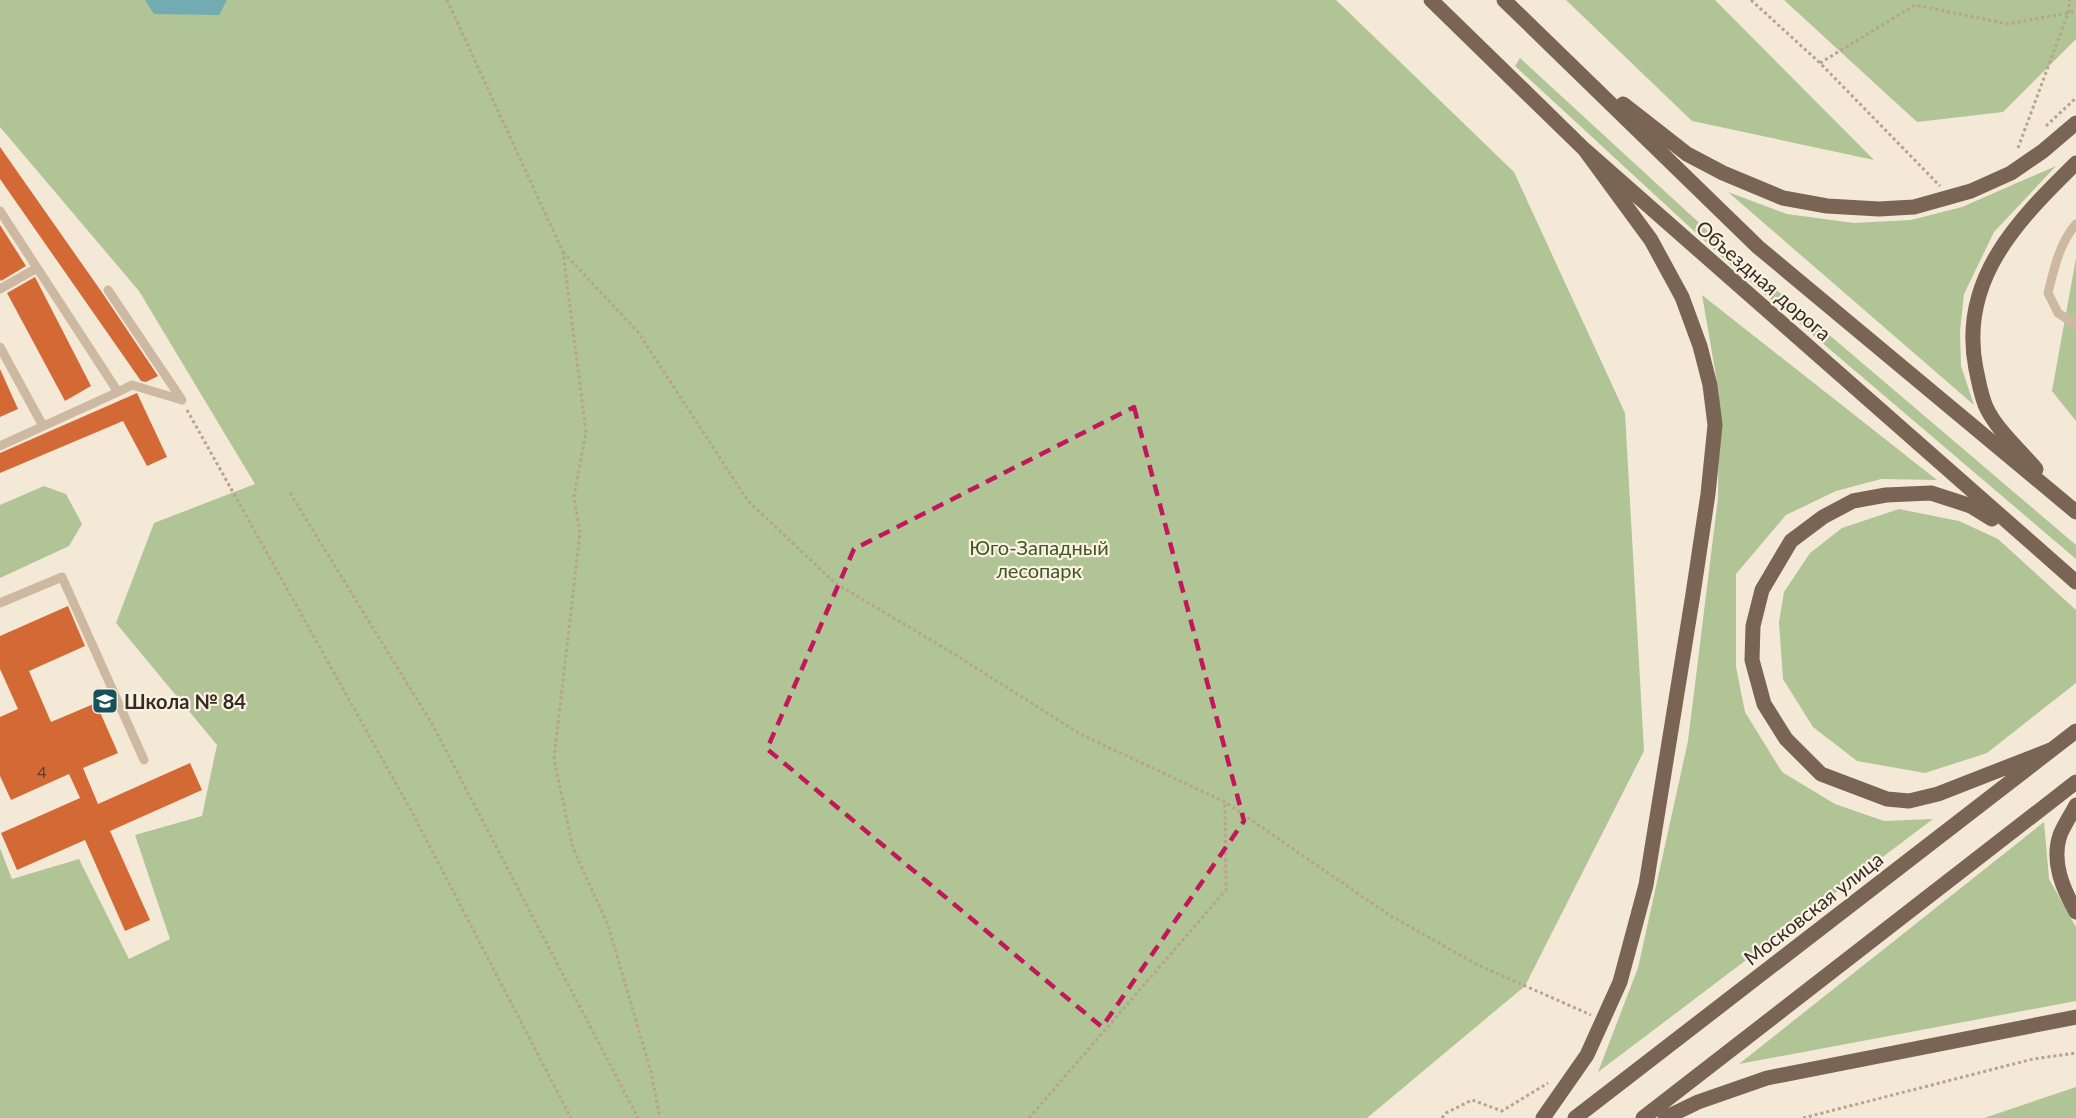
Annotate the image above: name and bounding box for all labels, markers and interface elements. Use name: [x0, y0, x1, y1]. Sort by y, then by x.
street label: Объездная дорога: [1692, 215, 1836, 345]
park label: Юго-Западный лесопарк: [969, 535, 1109, 582]
school or university icon: Школа № 84: [90, 686, 120, 716]
place label: Школа № 84: [124, 689, 246, 713]
house number: 4: [37, 762, 47, 781]
street label: Московская улица: [1739, 846, 1887, 970]

